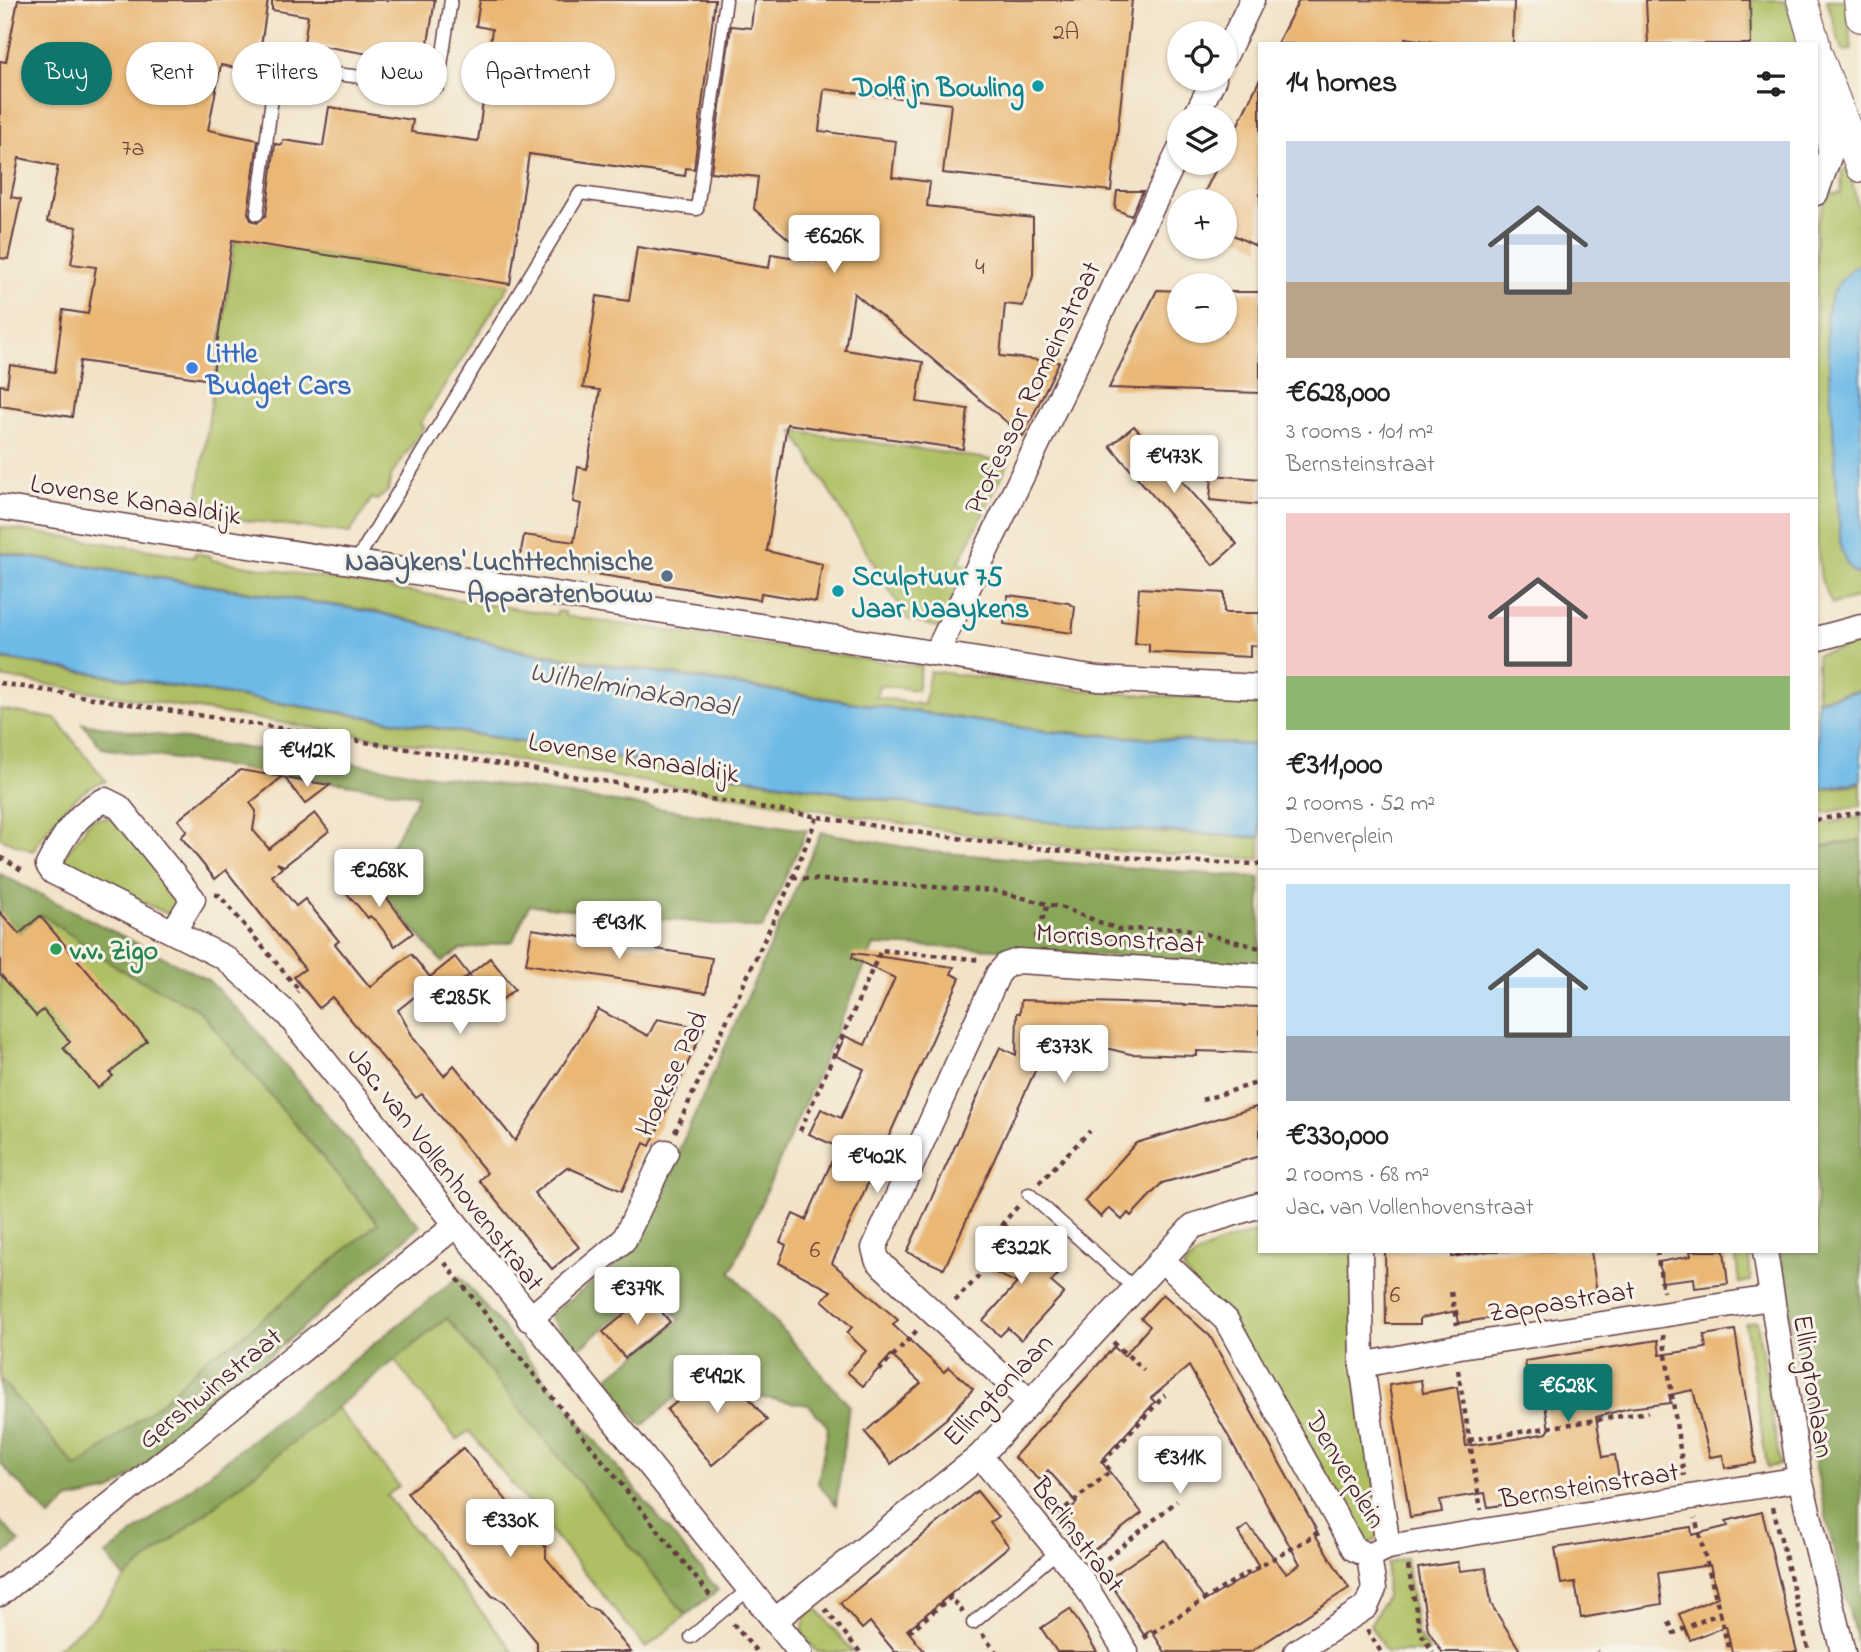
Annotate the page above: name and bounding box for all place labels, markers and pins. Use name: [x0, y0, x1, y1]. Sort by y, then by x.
place label: Dolfijn Bowling: [851, 69, 1024, 111]
marker: Dolfijn Bowling: [1030, 78, 1046, 94]
pin: €626K: [785, 216, 883, 275]
place label: Little Budget Cars: [204, 335, 352, 409]
marker: Little Budget Cars: [184, 360, 200, 376]
pin: €473K: [1125, 435, 1223, 495]
place label: Naaykens' Luchttechnische Apparatenbouw: [345, 543, 654, 616]
place label: Sculptuur 75 Jaar Naaykens: [852, 558, 1029, 631]
marker: Naaykens' Luchttechnische Apparatenbouw: [659, 568, 675, 584]
marker: Sculptuur 75 Jaar Naaykens: [830, 583, 846, 599]
pin: €412K: [258, 730, 356, 789]
pin: €268K: [330, 850, 428, 909]
pin: €431K: [570, 902, 668, 961]
place label: v.v. Zigo: [69, 932, 158, 974]
marker: v.v. Zigo: [48, 941, 64, 957]
pin: €285K: [411, 976, 509, 1036]
pin: €373K: [1015, 1026, 1113, 1085]
pin: €402K: [828, 1136, 926, 1195]
pin: €322K: [972, 1226, 1070, 1286]
pin: €379K: [588, 1268, 686, 1327]
pin: €492K: [668, 1356, 766, 1415]
pin: €628K: [1519, 1364, 1617, 1424]
pin: €311K: [1131, 1436, 1229, 1496]
pin: €330K: [461, 1500, 559, 1559]

